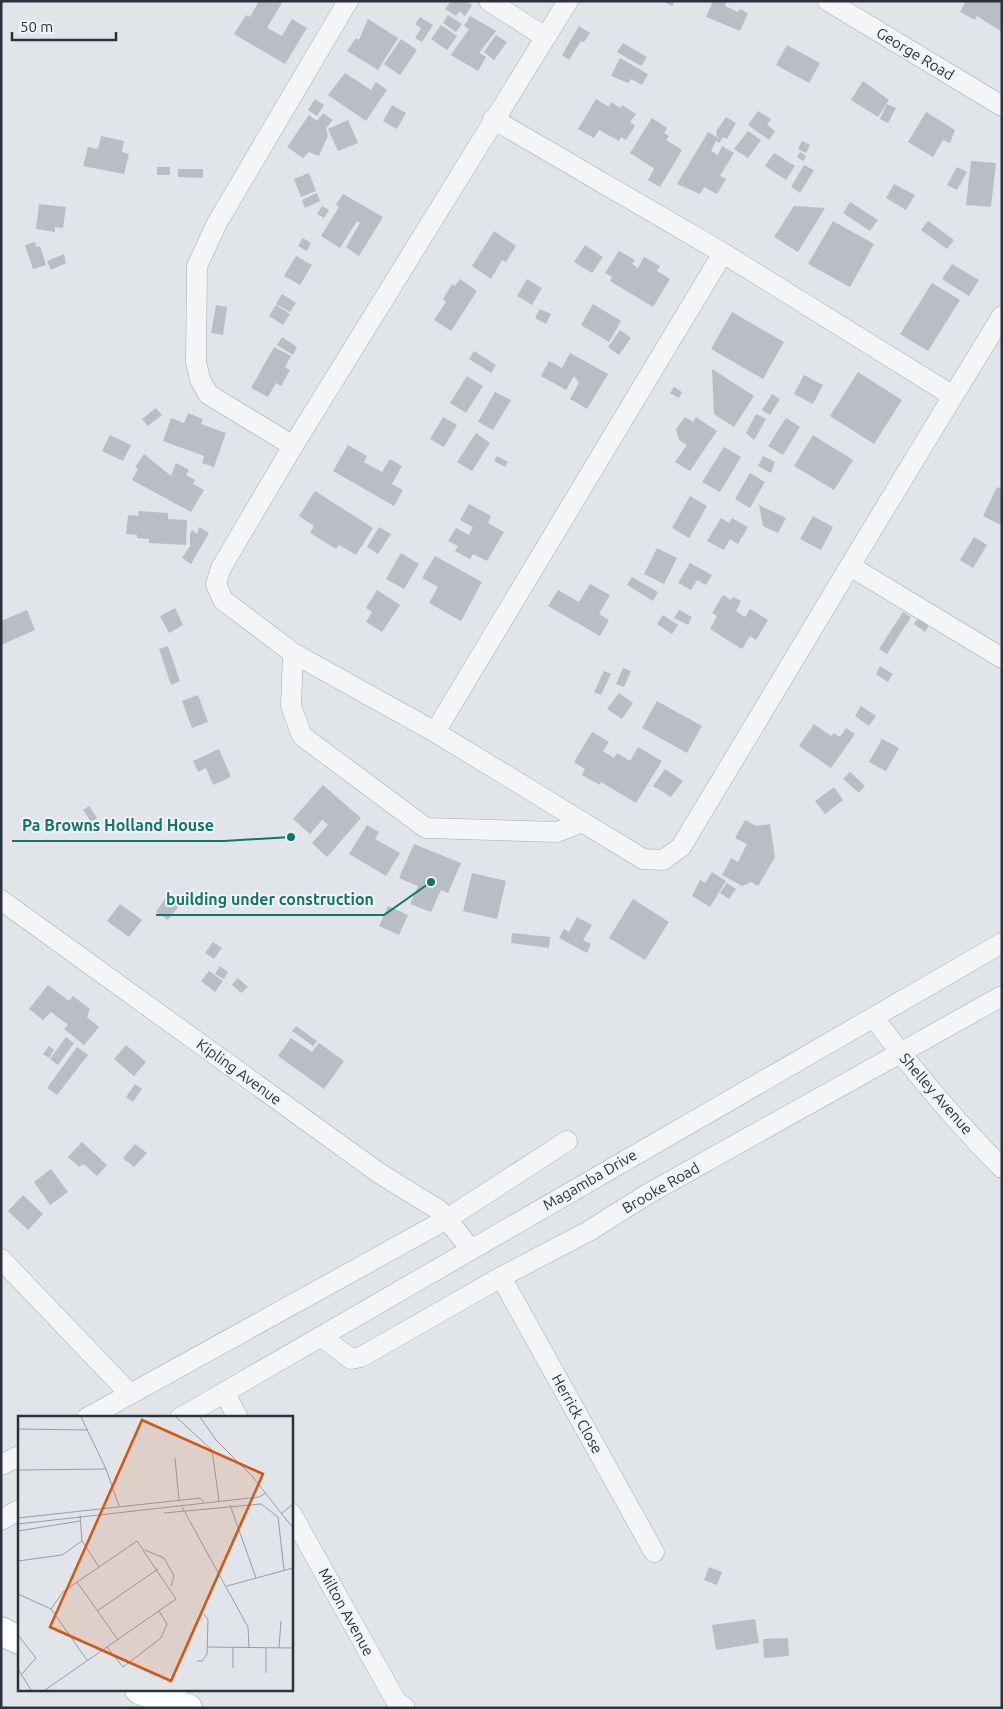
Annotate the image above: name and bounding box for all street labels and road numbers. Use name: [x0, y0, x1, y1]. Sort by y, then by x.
street label: George Road: [873, 24, 957, 83]
street label: Kipling Avenue: [194, 1035, 285, 1108]
street label: Shelley Avenue: [896, 1050, 976, 1138]
street label: Magamba Drive: [540, 1146, 640, 1213]
street label: Brooke Road: [619, 1159, 702, 1217]
street label: Herrick Close: [549, 1371, 606, 1457]
street label: Milton Avenue: [315, 1565, 378, 1659]

